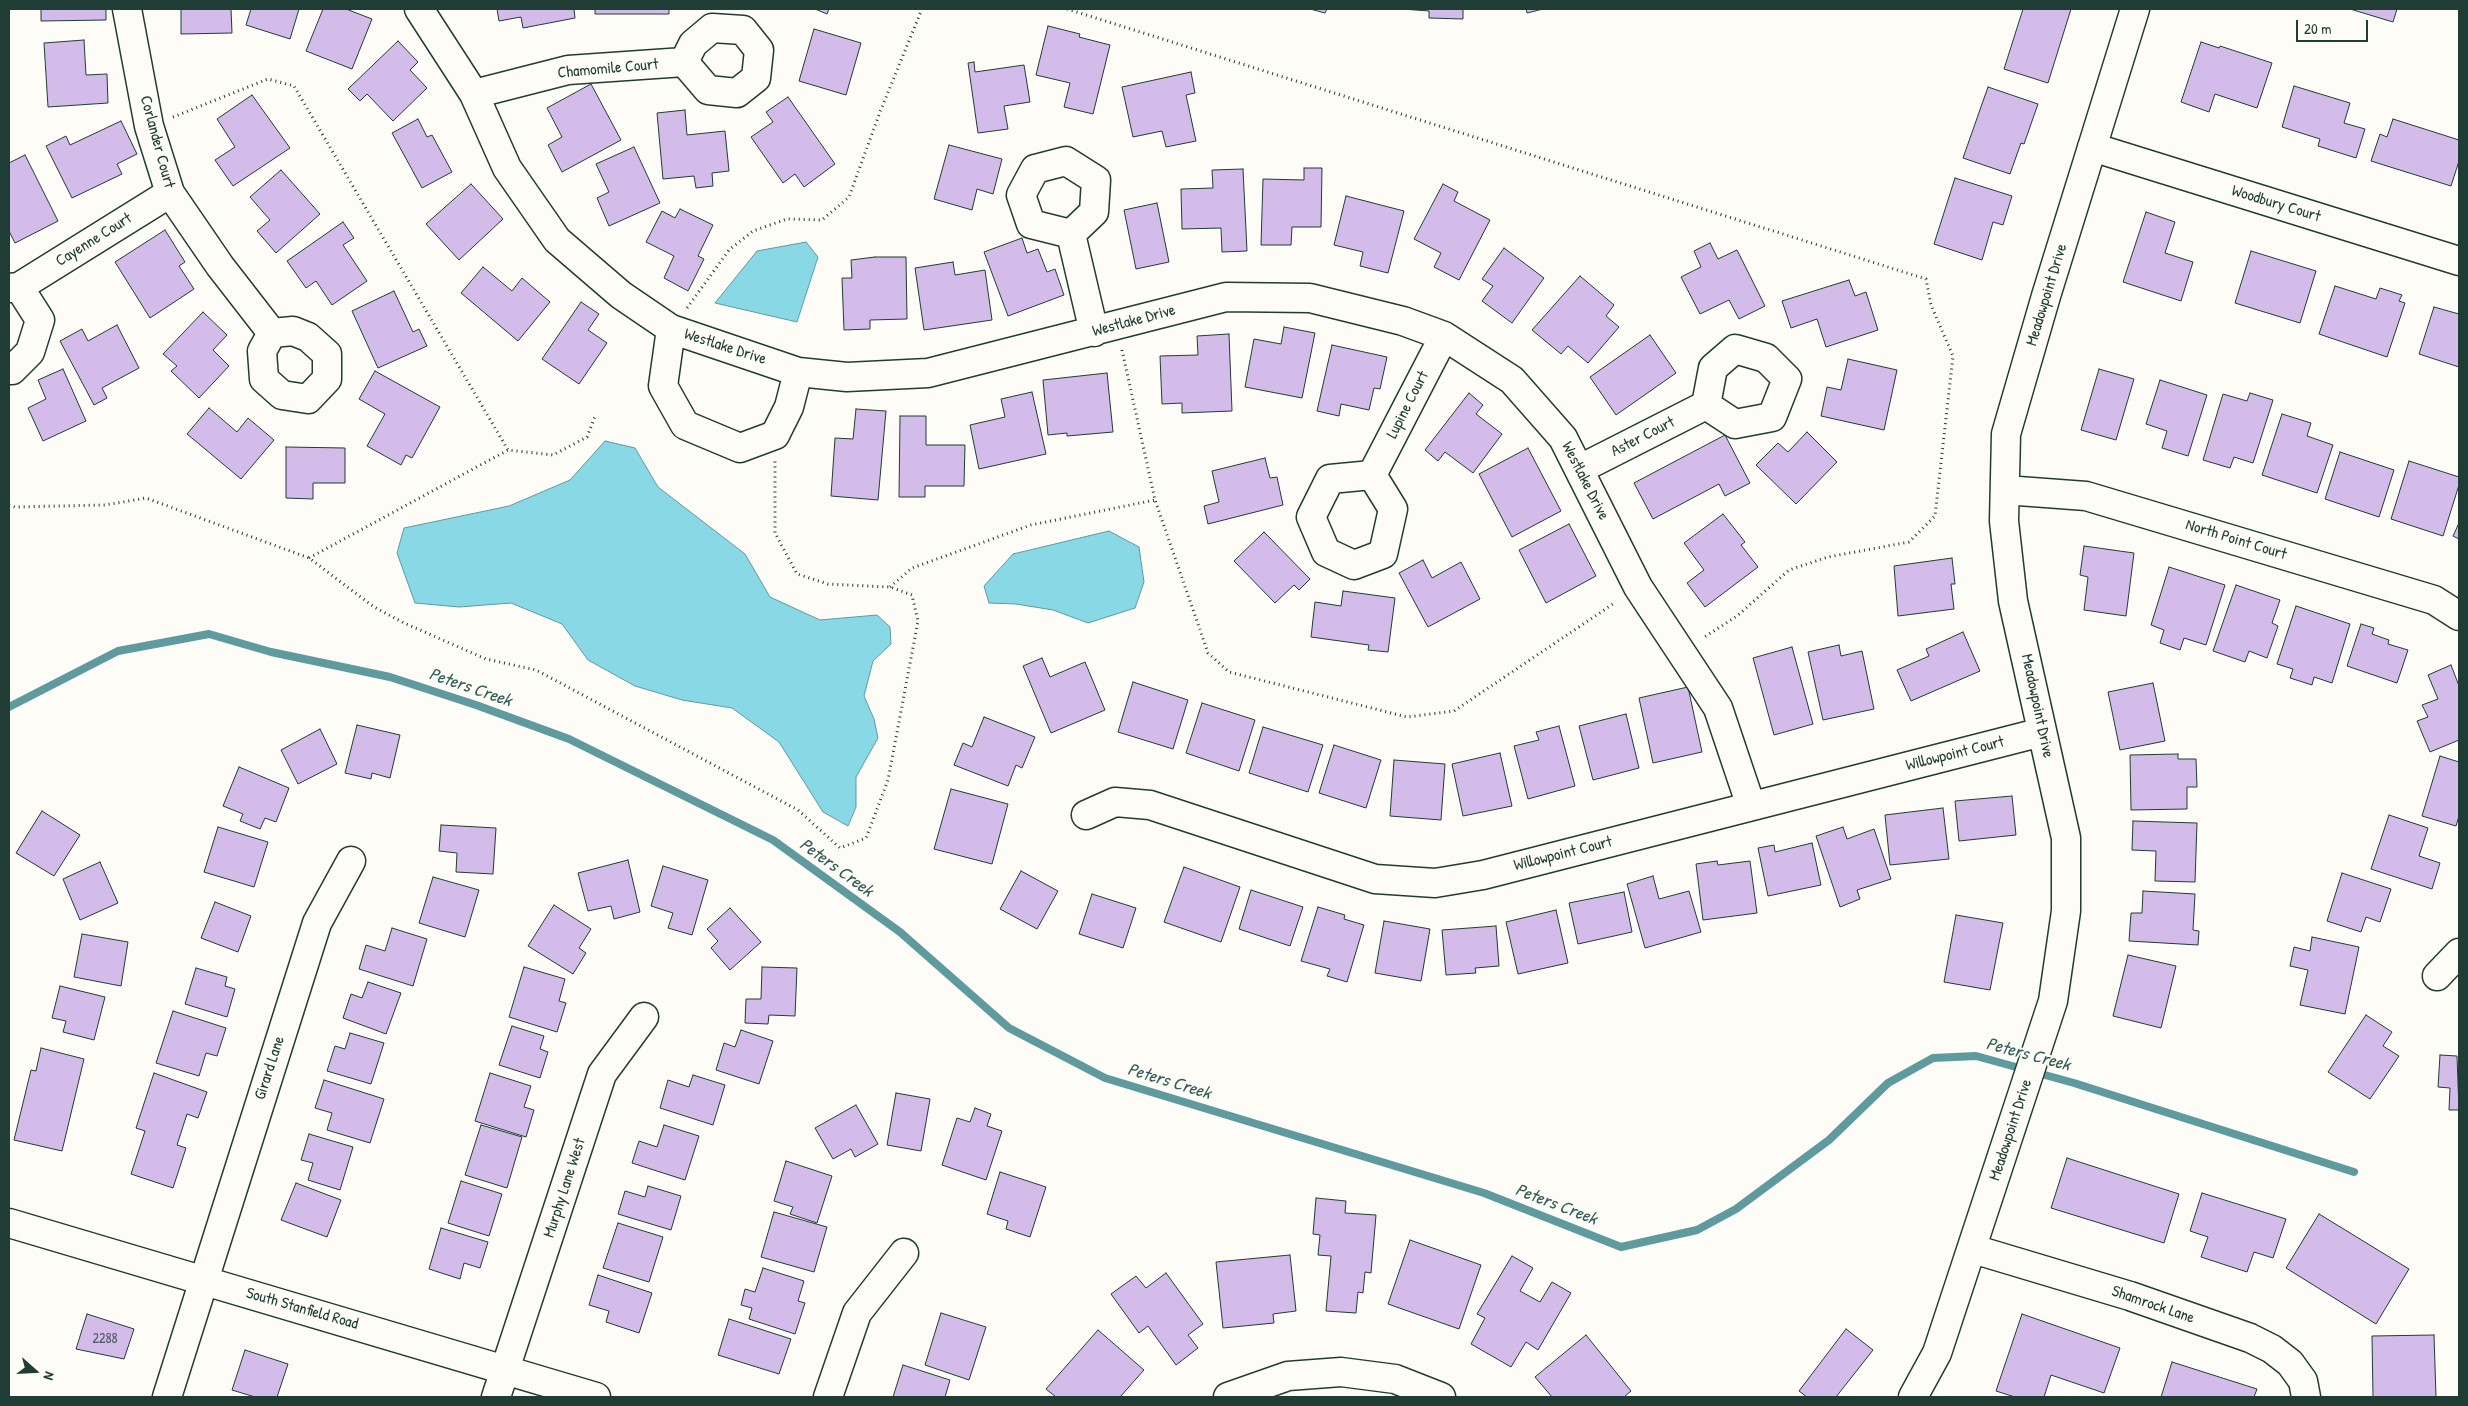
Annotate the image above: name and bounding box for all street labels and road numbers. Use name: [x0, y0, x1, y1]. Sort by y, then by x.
street label: Chamomile Court: [557, 55, 659, 83]
street label: Corlander Court: [135, 94, 179, 190]
street label: Woodbury Court: [2229, 181, 2323, 227]
street label: Cayenne Court: [52, 209, 136, 271]
street label: Meadowpoint Drive: [2022, 242, 2072, 348]
street label: Westlake Drive: [1090, 301, 1178, 341]
street label: Westlake Drive: [682, 325, 768, 369]
street label: Lupine Court: [1383, 368, 1433, 442]
street label: Aster Court: [1608, 413, 1678, 461]
street label: Westlake Drive: [1557, 439, 1613, 523]
street label: North Point Court: [2183, 516, 2289, 564]
street label: Meadowpoint Drive: [2017, 652, 2057, 760]
street label: Willowpoint Court: [1904, 732, 2006, 776]
street label: Willowpoint Court: [1512, 832, 1614, 876]
street label: Girard Lane: [251, 1034, 289, 1102]
street label: Meadowpoint Drive: [1986, 1077, 2036, 1183]
street label: Murphy Lane West: [540, 1136, 590, 1240]
street label: Shamrock Lane: [2109, 1282, 2197, 1328]
street label: South Stanfield Road: [244, 1284, 360, 1334]

